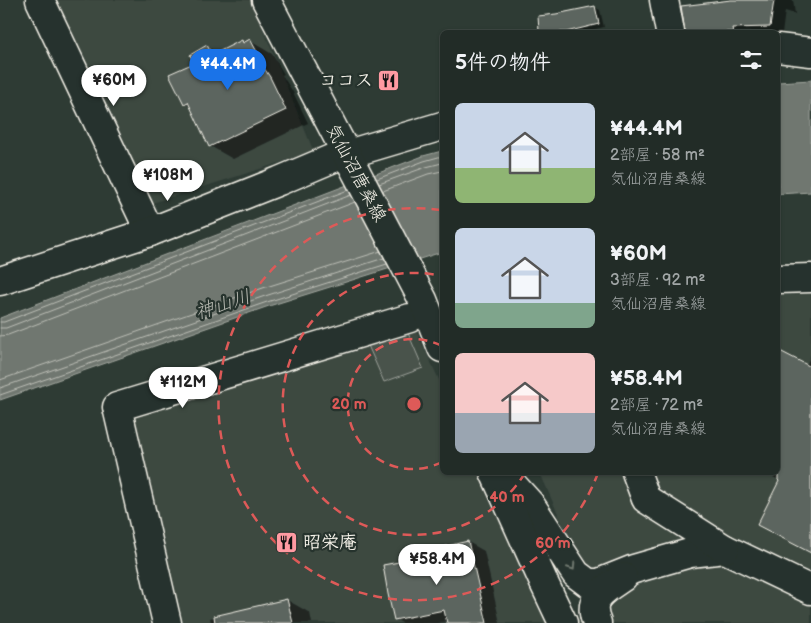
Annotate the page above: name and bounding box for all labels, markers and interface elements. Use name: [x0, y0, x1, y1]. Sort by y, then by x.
icon: filters: [737, 46, 765, 74]
pin: ¥44.4M: [187, 48, 269, 91]
text: 5件の物件: [455, 50, 551, 75]
text: ¥44.4M: [200, 55, 256, 74]
pin: ¥60M: [84, 64, 144, 107]
restaurant icon: ココス: [377, 68, 401, 92]
place label: ココス: [319, 70, 373, 91]
text: ¥60M: [92, 71, 136, 90]
text: ¥44.4M: [610, 116, 683, 141]
street label: 気仙沼唐桑線: [321, 120, 391, 226]
icon: home: [495, 123, 555, 183]
text: 2部屋 · 58 m²: [610, 146, 705, 165]
pin: ¥108M: [133, 160, 203, 202]
text: ¥108M: [143, 166, 193, 185]
text: 気仙沼唐桑線: [610, 170, 706, 189]
text: ¥60M: [610, 241, 667, 266]
icon: home: [495, 248, 555, 308]
text: 3部屋 · 92 m²: [610, 271, 705, 290]
water label: 神山川: [192, 285, 254, 325]
text: 気仙沼唐桑線: [610, 295, 706, 314]
pin: ¥112M: [148, 366, 218, 409]
text: ¥58.4M: [610, 366, 683, 391]
text: ¥112M: [160, 373, 206, 392]
icon: home: [495, 373, 555, 433]
text: 20 m: [332, 395, 367, 414]
centre of rings: [405, 395, 423, 413]
text: 2部屋 · 72 m²: [610, 396, 703, 415]
text: 気仙沼唐桑線: [610, 420, 706, 439]
text: 40 m: [489, 488, 525, 507]
restaurant icon: 昭栄庵: [275, 530, 299, 554]
place label: 昭栄庵: [303, 532, 357, 553]
text: 60 m: [535, 534, 571, 553]
pin: ¥58.4M: [396, 544, 478, 586]
text: ¥58.4M: [409, 550, 465, 569]
one-way arrow: [566, 561, 575, 571]

